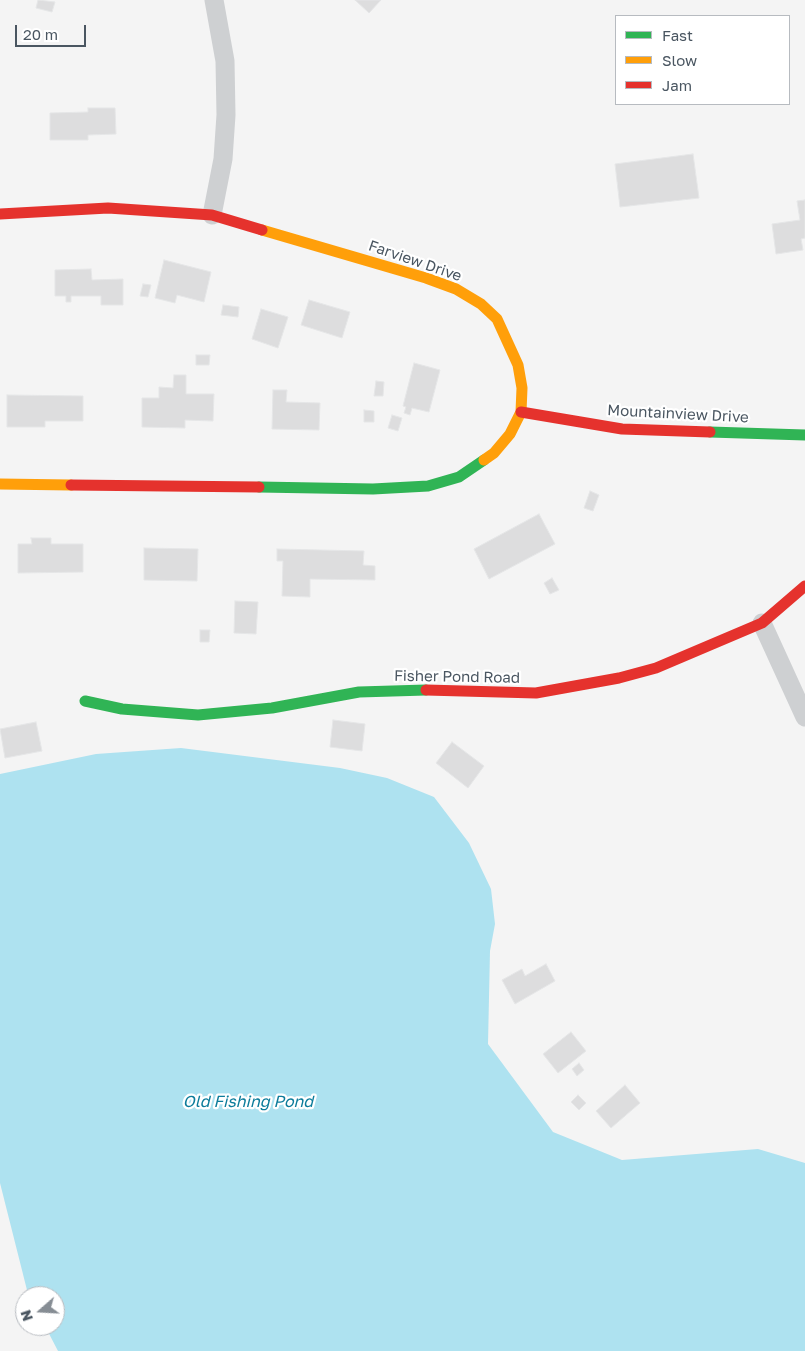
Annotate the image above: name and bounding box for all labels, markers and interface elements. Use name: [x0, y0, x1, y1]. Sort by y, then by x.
scale bar: [18, 15, 89, 47]
legend: [615, 15, 790, 105]
text: 20 m: [23, 25, 58, 43]
text: Fast: [662, 26, 693, 44]
text: Slow: [662, 51, 697, 69]
text: Jam: [662, 76, 692, 94]
street label: Farview Drive: [366, 237, 464, 285]
street label: Mountainview Drive: [607, 401, 749, 427]
street label: Fisher Pond Road: [394, 667, 520, 687]
water label: Old Fishing Pond: [183, 1092, 313, 1112]
north arrow: [15, 1286, 65, 1336]
text: N: [17, 1308, 36, 1324]

